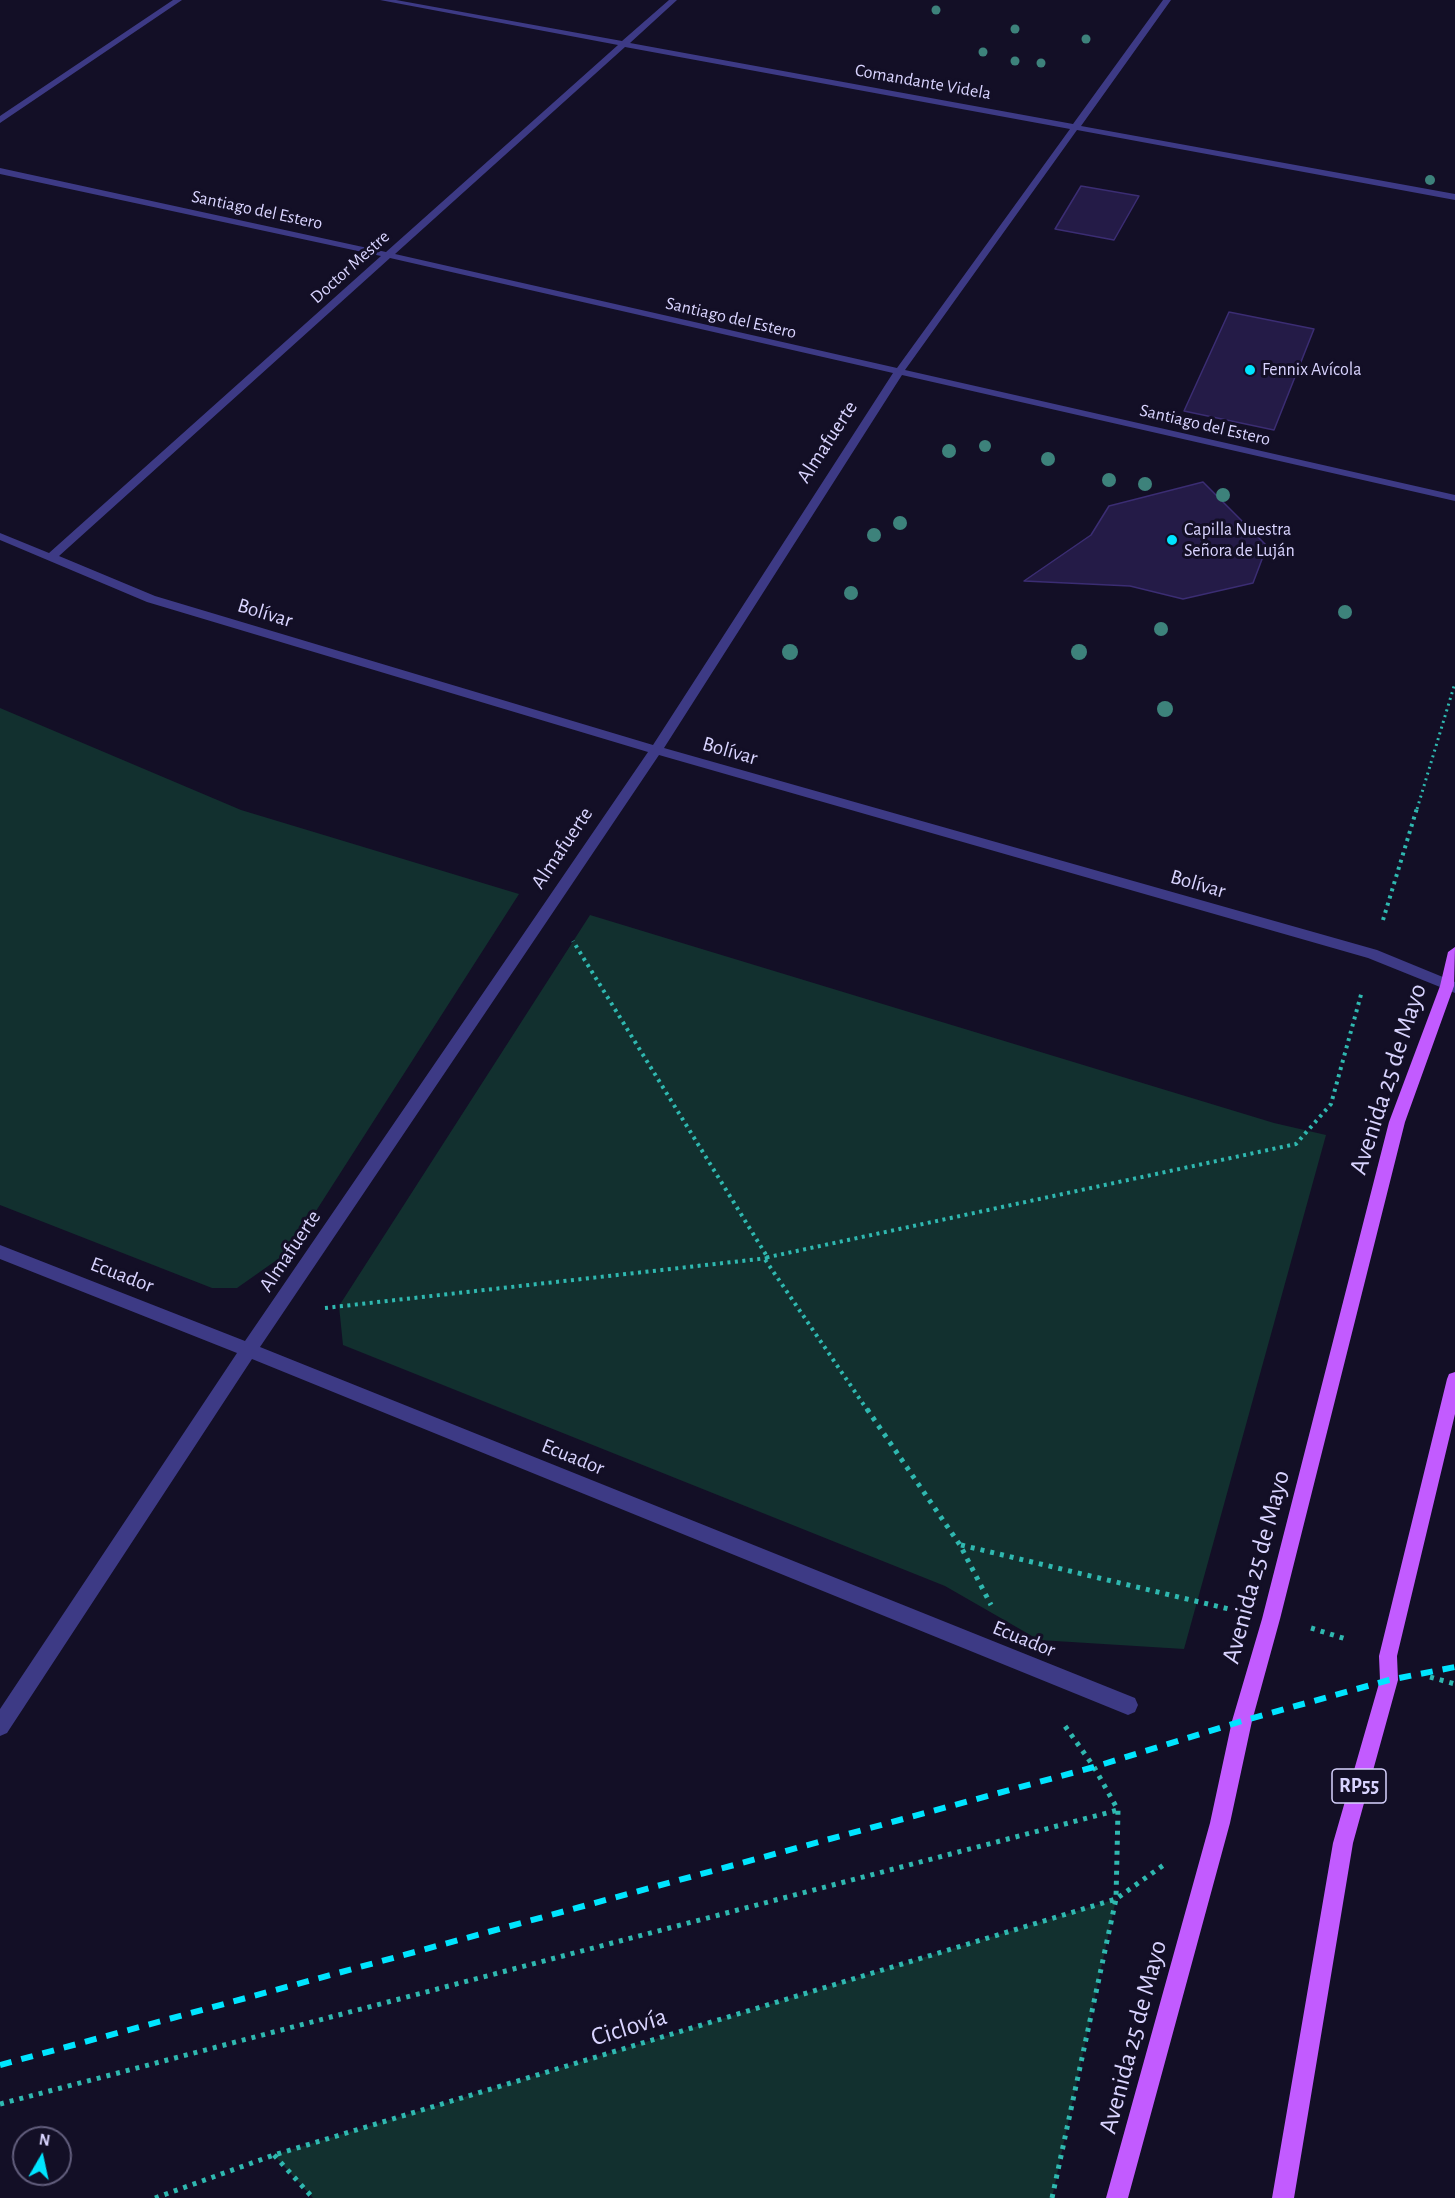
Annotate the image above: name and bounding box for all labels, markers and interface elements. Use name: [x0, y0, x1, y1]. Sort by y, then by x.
street label: Comandante Videla: [853, 59, 993, 105]
street label: Santiago del Estero: [190, 186, 324, 234]
street label: Doctor Mestre: [306, 226, 394, 308]
street label: Santiago del Estero: [664, 292, 798, 344]
place label: Fennix Avícola: [1262, 359, 1362, 381]
marker: Fennix Avícola: [1243, 363, 1257, 377]
street label: Almafuerte: [791, 396, 863, 488]
street label: Santiago del Estero: [1138, 399, 1272, 451]
place label: Capilla Nuestra Señora de Luján: [1184, 519, 1295, 562]
marker: Capilla Nuestra Señora de Luján: [1165, 533, 1179, 547]
street label: Bolívar: [234, 593, 296, 633]
street label: Bolívar: [699, 731, 761, 771]
street label: Almafuerte: [525, 802, 599, 894]
street label: Bolívar: [1167, 864, 1229, 904]
street label: Avenida 25 de Mayo: [1342, 980, 1434, 1178]
street label: Almafuerte: [253, 1205, 327, 1297]
street label: Ecuador: [87, 1251, 157, 1299]
street label: Ecuador: [538, 1433, 608, 1481]
street label: Avenida 25 de Mayo: [1215, 1467, 1297, 1667]
street label: Ecuador: [989, 1615, 1059, 1663]
road number: RP55: [1332, 1769, 1386, 1803]
street label: Avenida 25 de Mayo: [1092, 1937, 1174, 2137]
street label: Ciclovía: [587, 2001, 671, 2053]
north arrow: [12, 2126, 72, 2186]
text: N: [38, 2131, 51, 2149]

